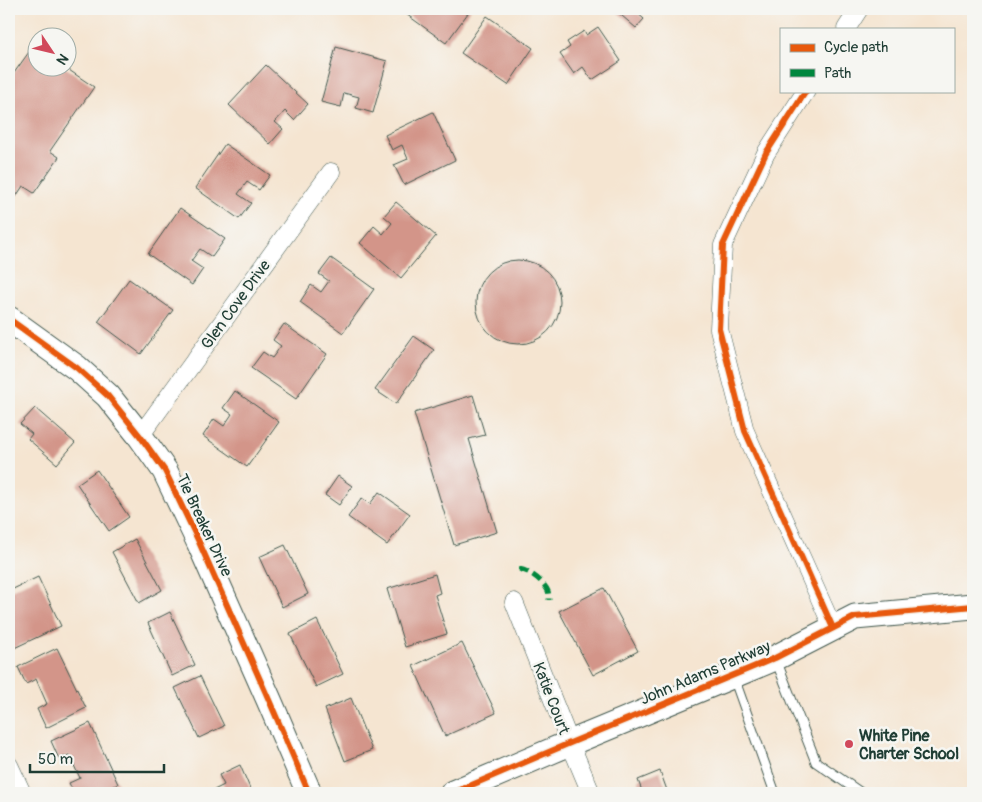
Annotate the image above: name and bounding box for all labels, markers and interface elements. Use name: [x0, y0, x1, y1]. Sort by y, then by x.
north arrow: [28, 28, 78, 78]
legend: [780, 28, 954, 92]
text: Cycle path: [824, 38, 888, 57]
text: N: [53, 50, 72, 68]
text: Path: [824, 64, 851, 83]
street label: Glen Cove Drive: [197, 256, 275, 353]
street label: Tie Breaker Drive: [172, 471, 237, 580]
street label: John Adams Parkway: [637, 636, 774, 709]
street label: Katie Court: [528, 659, 574, 738]
place label: White Pine Charter School: [859, 726, 959, 764]
marker: White Pine Charter School: [843, 738, 855, 750]
scale bar: [30, 742, 164, 774]
text: 50 m: [38, 750, 73, 769]

